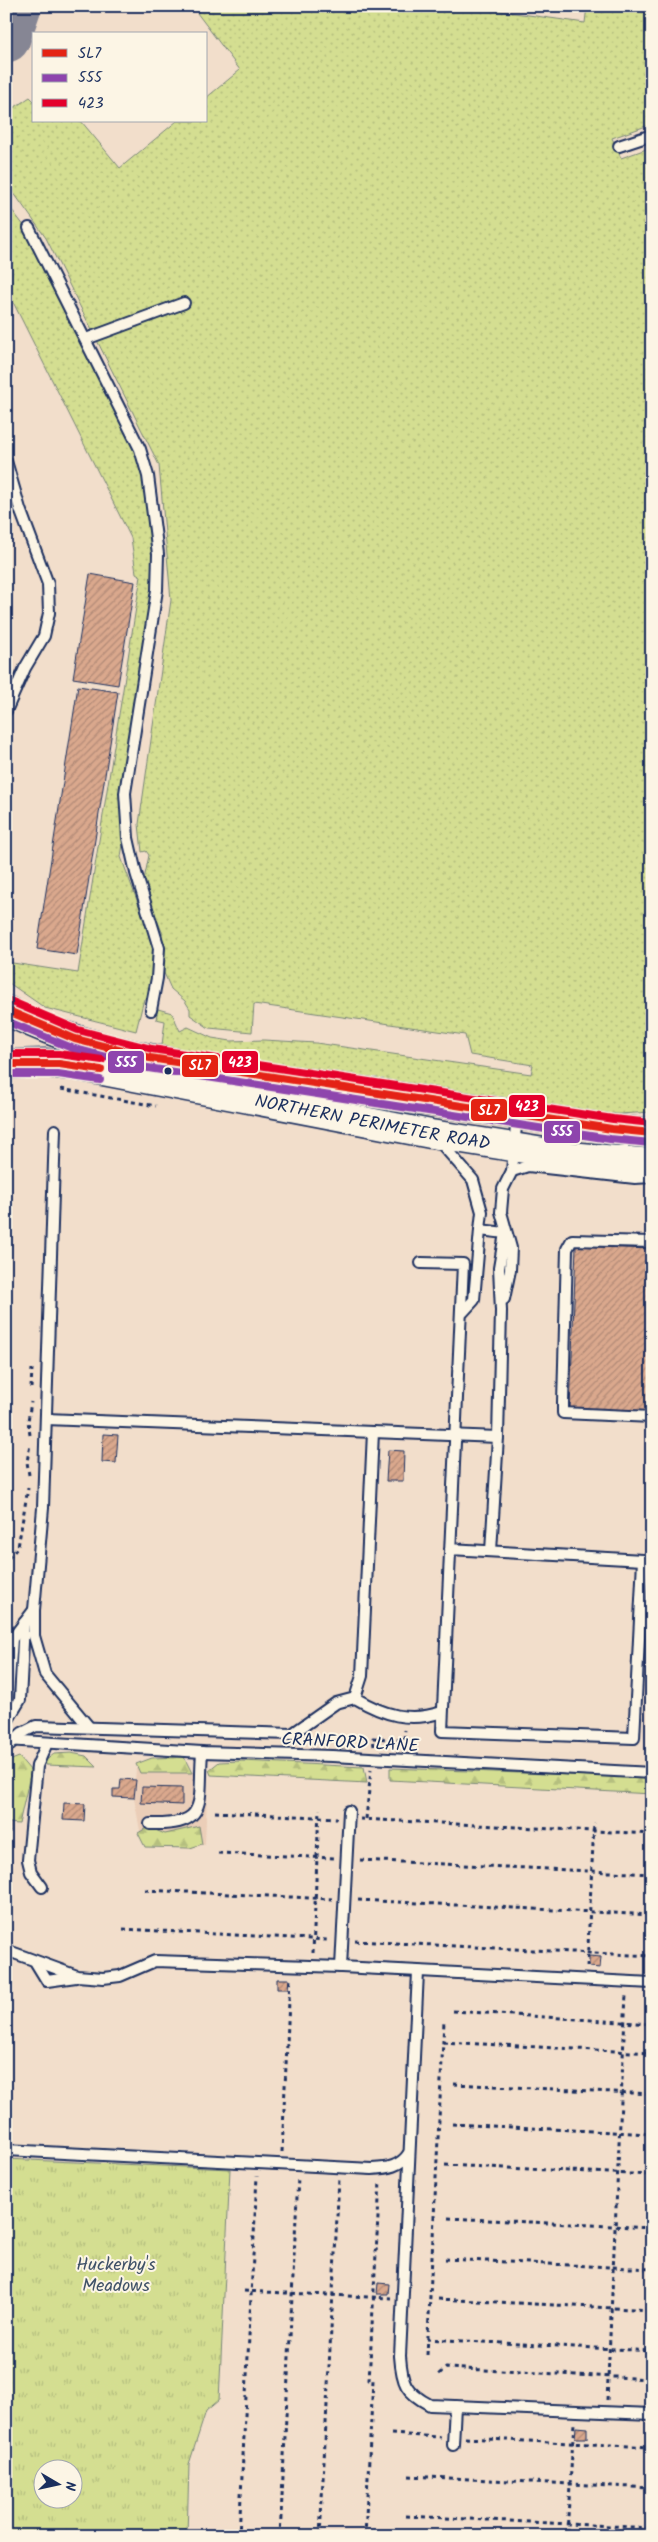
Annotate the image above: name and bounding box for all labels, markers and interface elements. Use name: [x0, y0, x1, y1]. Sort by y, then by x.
legend: [32, 32, 208, 122]
text: SL7: [78, 42, 102, 66]
text: 555: [78, 66, 103, 90]
text: 423: [78, 92, 104, 116]
line badge: 555: [107, 1050, 145, 1074]
line badge: 423: [221, 1050, 259, 1074]
text: 555: [114, 1052, 139, 1074]
text: 423: [228, 1052, 252, 1074]
line badge: SL7: [181, 1054, 219, 1078]
text: SL7: [189, 1055, 211, 1077]
unlabelled marker: [163, 1066, 173, 1076]
street label: NORTHERN PERIMETER ROAD: [252, 1087, 493, 1159]
line badge: 423: [508, 1094, 546, 1118]
text: 423: [515, 1096, 539, 1118]
line badge: SL7: [470, 1098, 508, 1122]
text: SL7: [478, 1100, 500, 1122]
line badge: 555: [543, 1120, 581, 1144]
text: 555: [550, 1121, 575, 1143]
street label: CRANFORD LANE: [280, 1725, 420, 1762]
park label: Huckerby's Meadows: [76, 2251, 156, 2301]
north arrow: [32, 2460, 82, 2510]
text: N: [58, 2480, 81, 2492]

